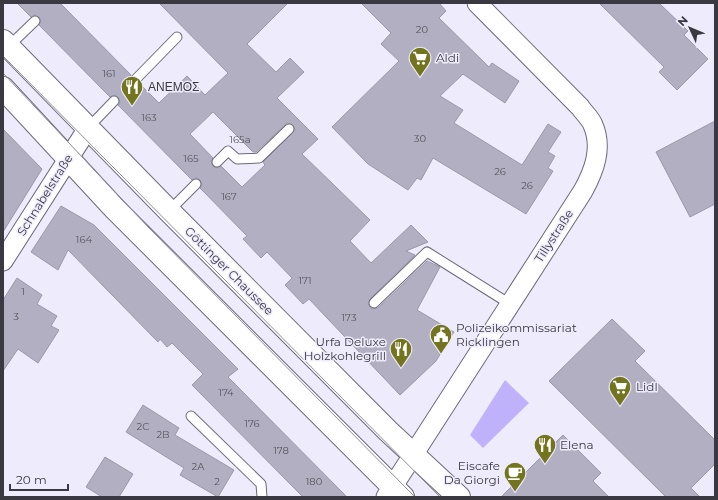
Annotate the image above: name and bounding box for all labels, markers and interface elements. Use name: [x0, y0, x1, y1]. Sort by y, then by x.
north arrow: [670, 8, 710, 48]
text: N: [675, 13, 691, 29]
house number: 20: [416, 23, 429, 36]
supermarket icon: Aldi: [407, 45, 433, 78]
place label: Aldi: [436, 50, 459, 65]
house number: 161: [102, 67, 116, 80]
restaurant icon: ΑΝΕΜΟΣ: [119, 74, 145, 107]
place label: ΑΝΕΜΟΣ: [148, 79, 199, 94]
house number: 163: [141, 111, 157, 124]
house number: 30: [414, 132, 427, 145]
house number: 165a: [229, 133, 251, 146]
street label: Schnabelstraße: [13, 151, 76, 238]
house number: 165: [183, 152, 199, 165]
house number: 26: [494, 165, 506, 178]
house number: 26: [521, 179, 533, 192]
house number: 167: [221, 190, 237, 203]
street label: Tillystraße: [531, 206, 576, 265]
street label: Göttinger Chaussee: [182, 223, 277, 318]
house number: 164: [76, 233, 93, 246]
house number: 171: [298, 274, 312, 287]
house number: 1: [21, 285, 25, 298]
house number: 3: [13, 310, 19, 323]
house number: 173: [341, 311, 357, 324]
place label: Polizeikommissariat Ricklingen: [456, 320, 577, 349]
public building icon: Polizeikommissariat Ricklingen: [428, 322, 454, 355]
place label: Urfa Deluxe Holzkohlegrill: [304, 334, 386, 363]
restaurant icon: Urfa Deluxe Holzkohlegrill: [388, 336, 414, 369]
supermarket icon: Lidl: [607, 374, 633, 407]
place label: Lidl: [636, 379, 658, 394]
house number: 174: [218, 386, 234, 399]
house number: 176: [244, 417, 260, 430]
house number: 2C: [137, 420, 149, 433]
house number: 2B: [156, 428, 170, 441]
restaurant icon: Elena: [532, 432, 558, 465]
place label: Elena: [560, 437, 594, 452]
house number: 178: [273, 444, 289, 457]
place label: Eiscafe Da Giorgi: [444, 458, 500, 487]
house number: 2A: [192, 460, 205, 473]
cafe icon: Eiscafe Da Giorgi: [502, 460, 528, 493]
scale bar: [10, 466, 68, 492]
text: 20 m: [16, 472, 47, 487]
house number: 2: [214, 475, 220, 488]
house number: 180: [306, 475, 323, 488]

